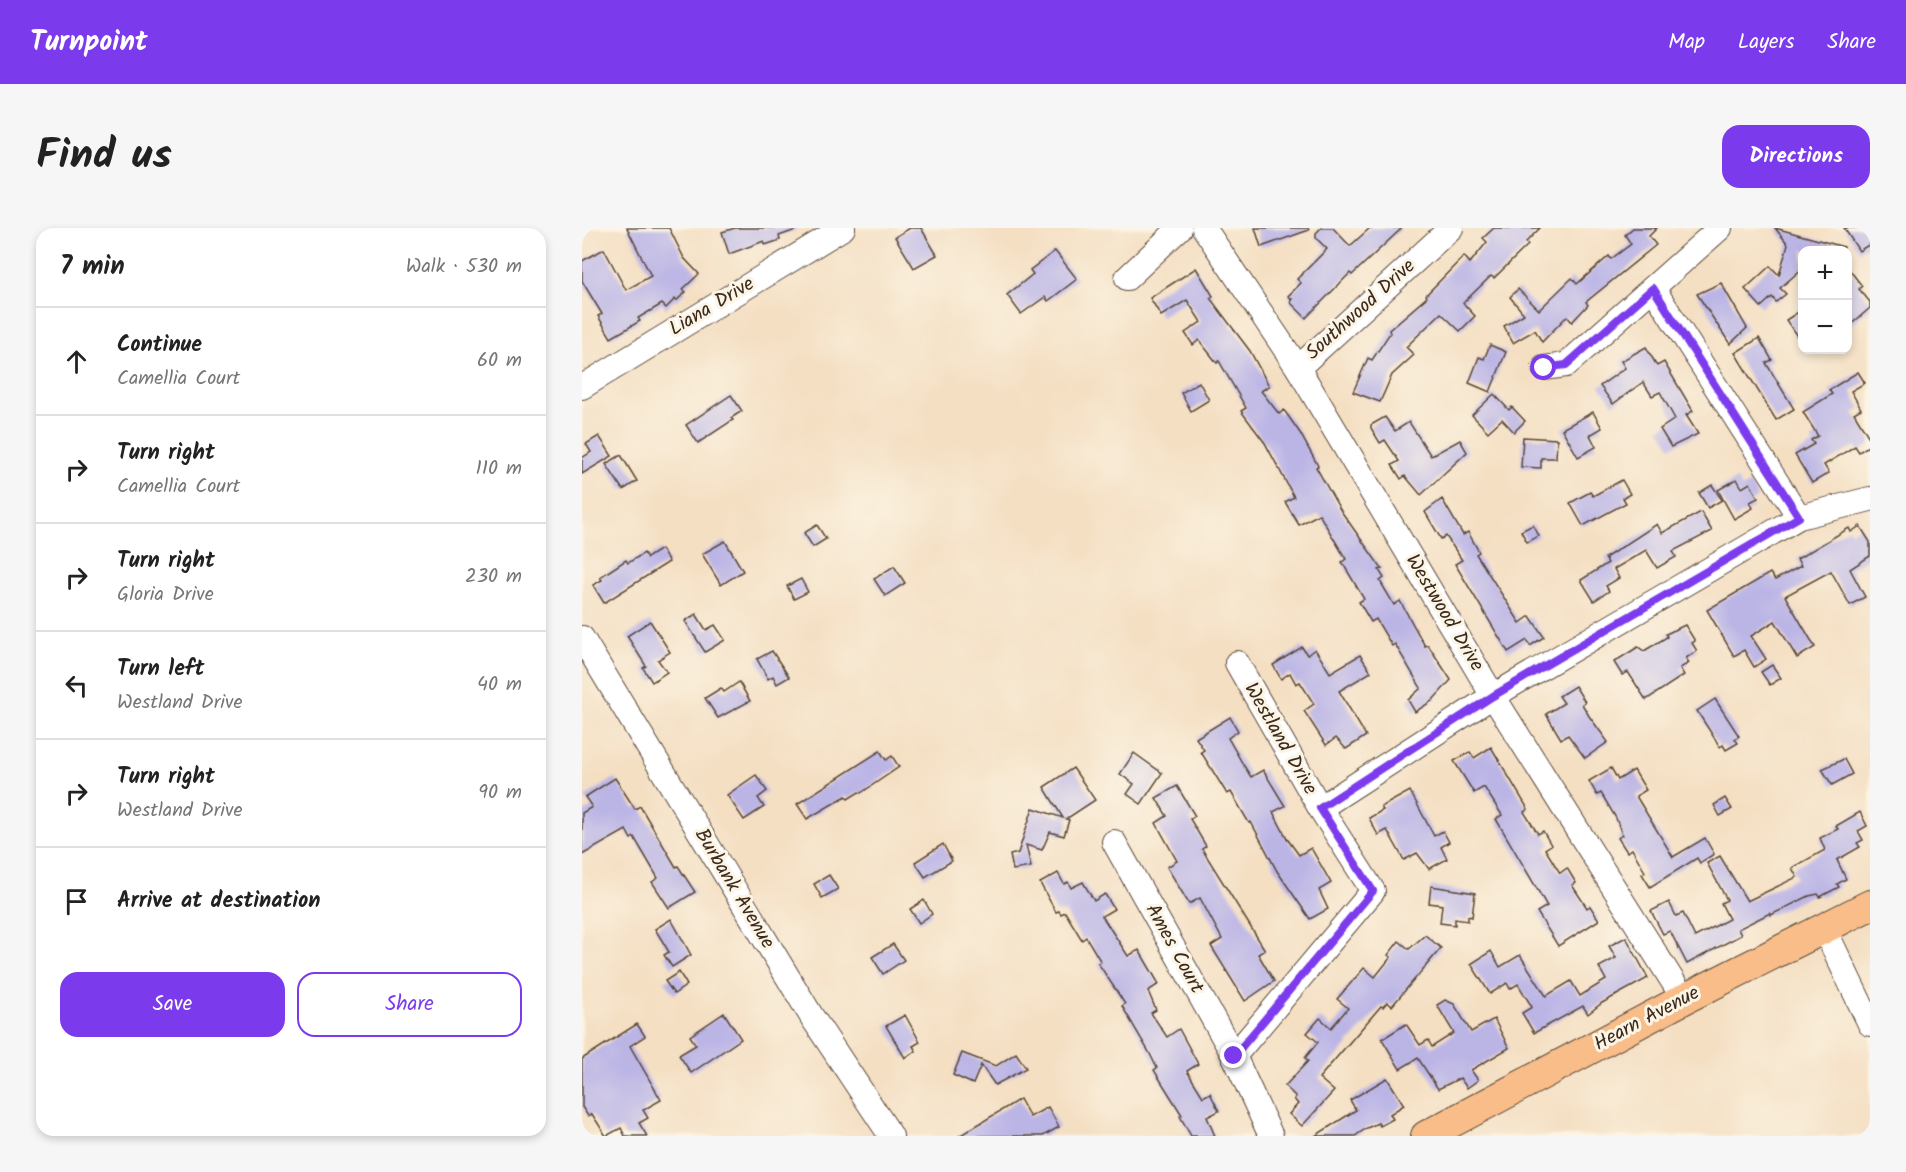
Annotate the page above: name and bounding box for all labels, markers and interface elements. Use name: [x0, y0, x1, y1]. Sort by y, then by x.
text: Turnpoint: [30, 20, 148, 65]
text: Map: [1668, 26, 1705, 59]
text: Layers: [1738, 26, 1794, 59]
text: Share: [1827, 26, 1876, 59]
text: Find us: [36, 123, 172, 190]
button: Directions: [1722, 125, 1870, 188]
text: 7 min: [60, 246, 125, 288]
map controls: [1798, 246, 1852, 354]
button: +: [1798, 246, 1852, 300]
text: Walk · 530 m: [406, 251, 522, 283]
street label: Southwood Drive: [1299, 252, 1423, 368]
street label: Liana Drive: [663, 269, 761, 345]
button: −: [1798, 300, 1852, 354]
text: Continue: [117, 328, 202, 363]
icon: ahead: [60, 345, 93, 378]
text: 60 m: [477, 345, 522, 377]
route start: [1530, 354, 1556, 380]
text: Camellia Court: [117, 363, 240, 395]
text: Turn right: [117, 436, 215, 471]
icon: right: [60, 453, 93, 486]
text: 110 m: [476, 453, 522, 485]
text: Camellia Court: [117, 471, 240, 503]
text: Turn right: [117, 544, 215, 579]
street label: Westwood Drive: [1396, 548, 1492, 678]
icon: right: [60, 561, 93, 594]
text: 230 m: [465, 561, 522, 593]
text: Gloria Drive: [117, 579, 214, 611]
text: Turn left: [117, 652, 204, 687]
icon: left: [60, 669, 93, 702]
text: 40 m: [477, 669, 522, 701]
street label: Westland Drive: [1235, 677, 1325, 801]
text: Westland Drive: [117, 687, 243, 719]
text: Turn right: [117, 760, 215, 795]
icon: right: [60, 777, 93, 810]
text: 90 m: [478, 777, 522, 809]
text: Westland Drive: [117, 795, 243, 827]
street label: Burbank Avenue: [685, 823, 783, 955]
text: Arrive at destination: [117, 884, 320, 919]
icon: arrive: [60, 885, 93, 918]
street label: Ames Court: [1136, 898, 1212, 1000]
button: Save: [60, 972, 285, 1037]
button: Share: [297, 972, 522, 1037]
street label: Hearn Avenue: [1588, 978, 1706, 1060]
route end: [1220, 1042, 1246, 1068]

